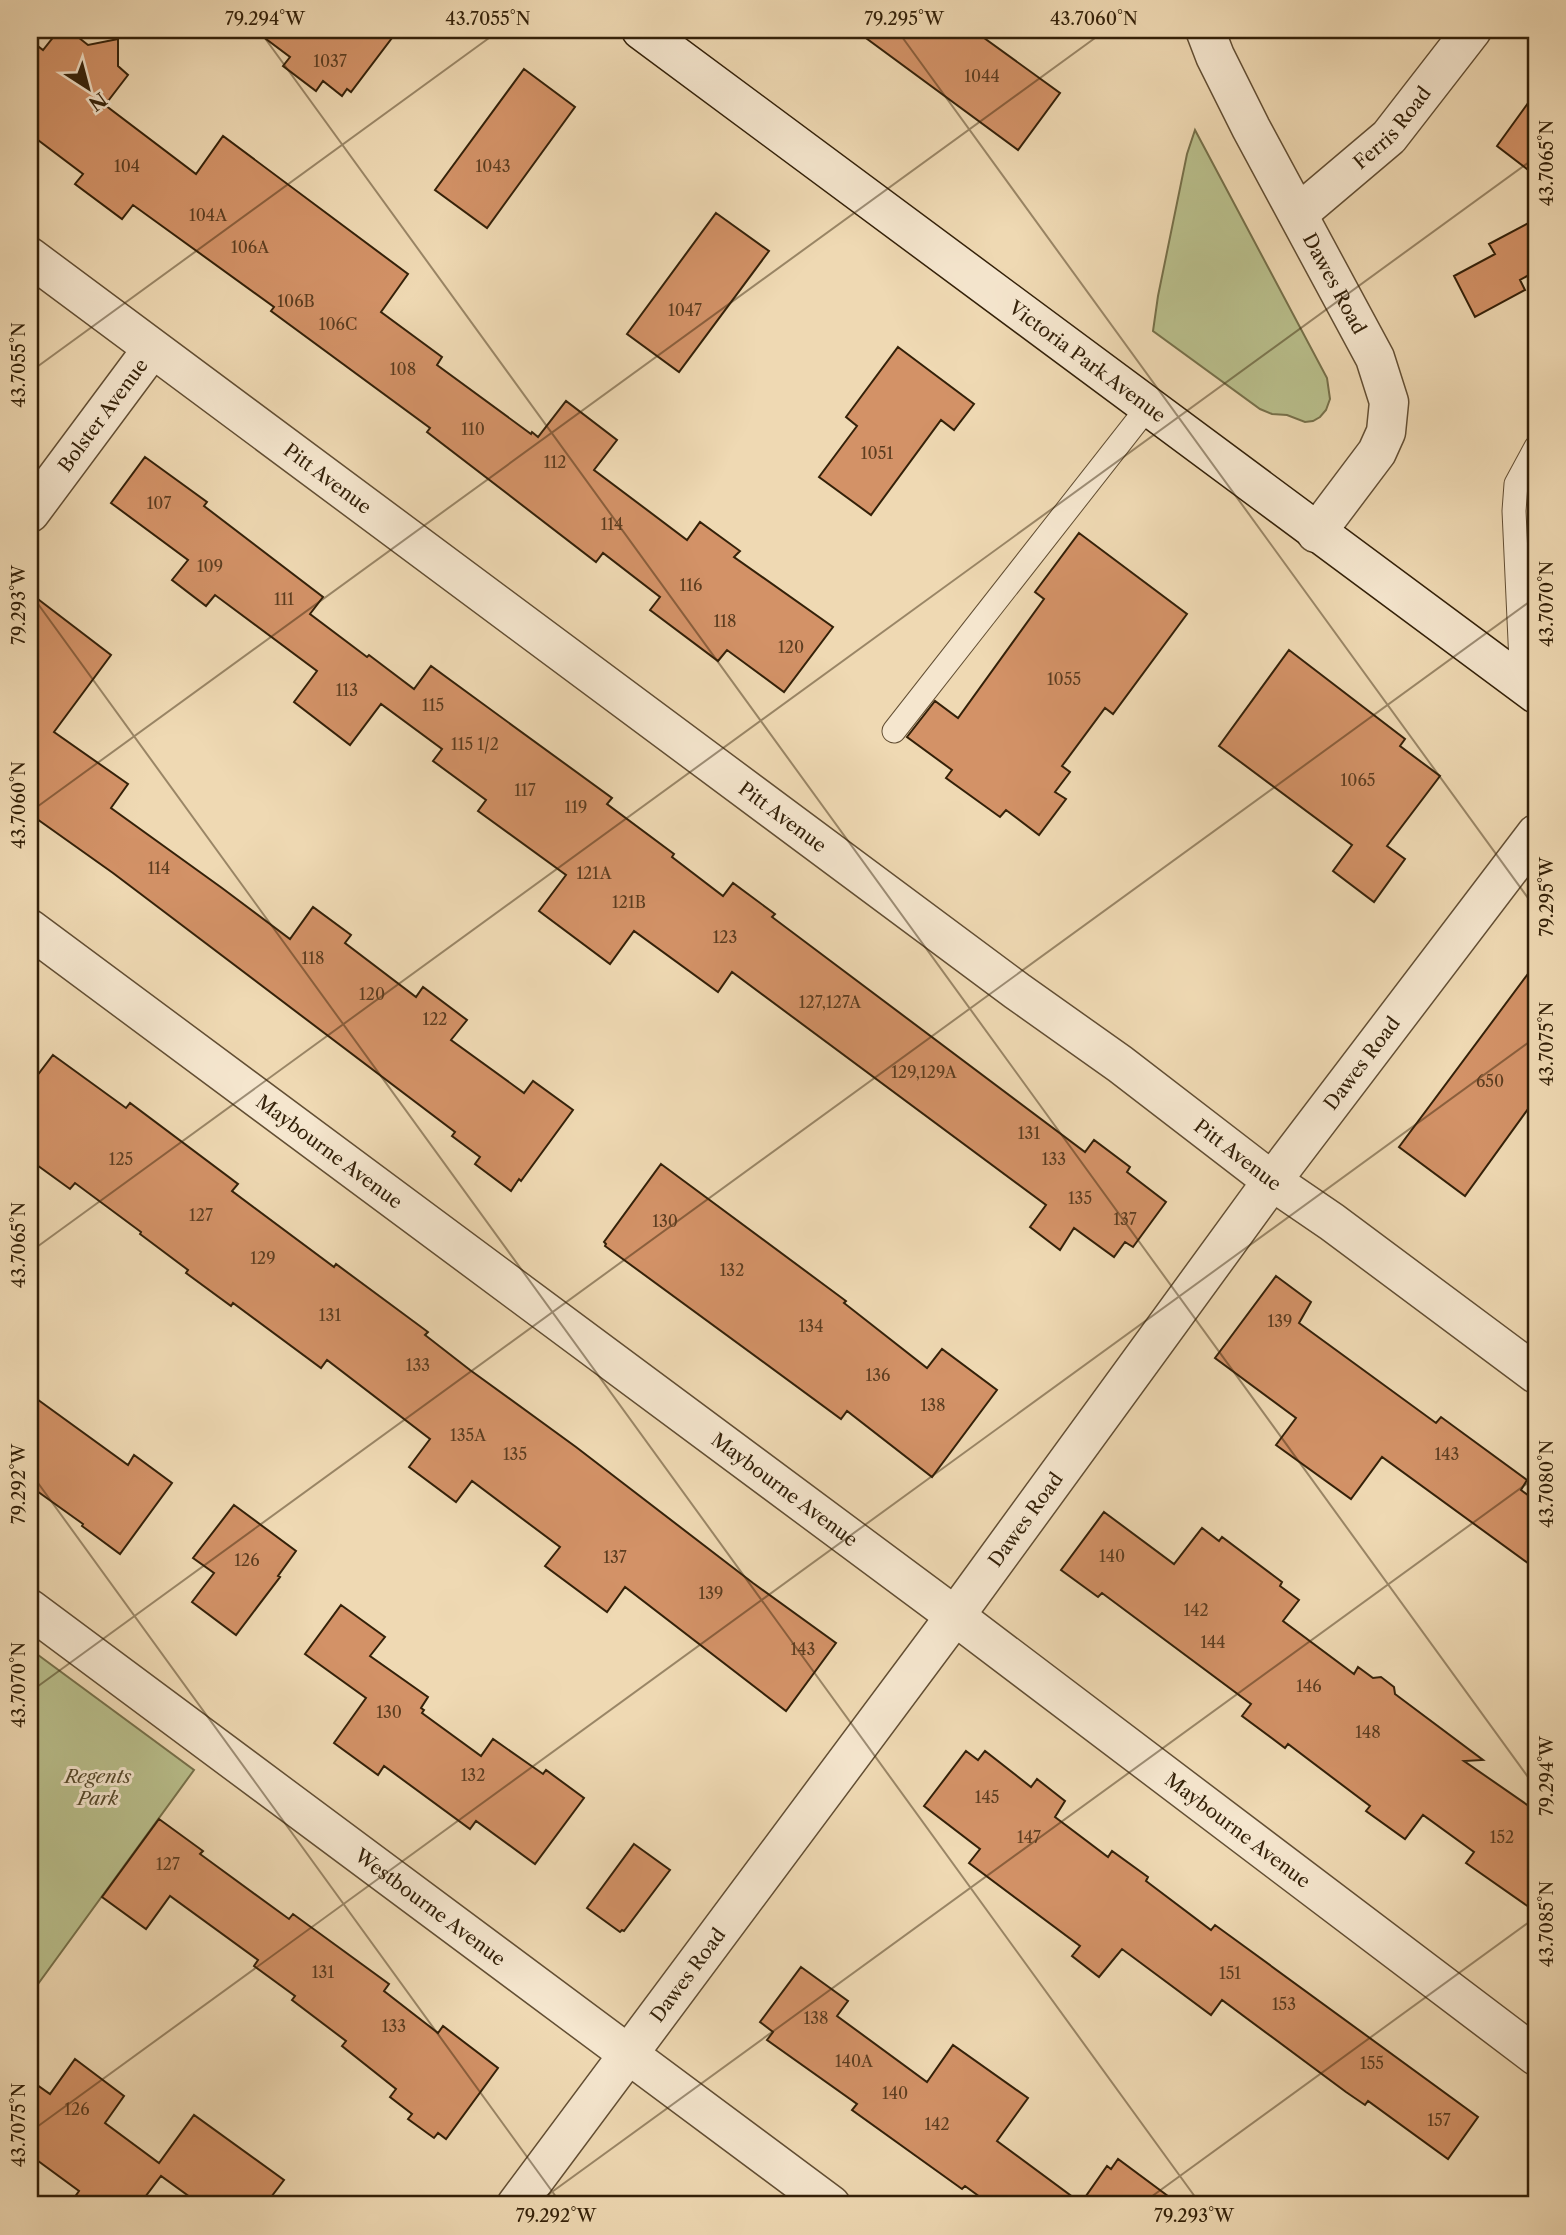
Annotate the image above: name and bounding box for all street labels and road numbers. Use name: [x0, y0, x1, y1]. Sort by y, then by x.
street label: Ferris Road: [1348, 81, 1436, 174]
street label: Dawes Road: [1298, 229, 1372, 338]
street label: Victoria Park Avenue: [1004, 295, 1170, 427]
street label: Bolster Avenue: [53, 354, 153, 476]
street label: Pitt Avenue: [279, 438, 376, 519]
street label: Pitt Avenue: [734, 777, 831, 857]
street label: Dawes Road: [1319, 1012, 1405, 1114]
street label: Maybourne Avenue: [252, 1090, 407, 1213]
street label: Pitt Avenue: [1190, 1114, 1286, 1195]
street label: Maybourne Avenue: [707, 1428, 862, 1551]
street label: Dawes Road: [983, 1467, 1068, 1571]
street label: Maybourne Avenue: [1161, 1768, 1315, 1893]
street label: Westbourne Avenue: [350, 1843, 510, 1970]
street label: Dawes Road: [645, 1923, 730, 2026]

